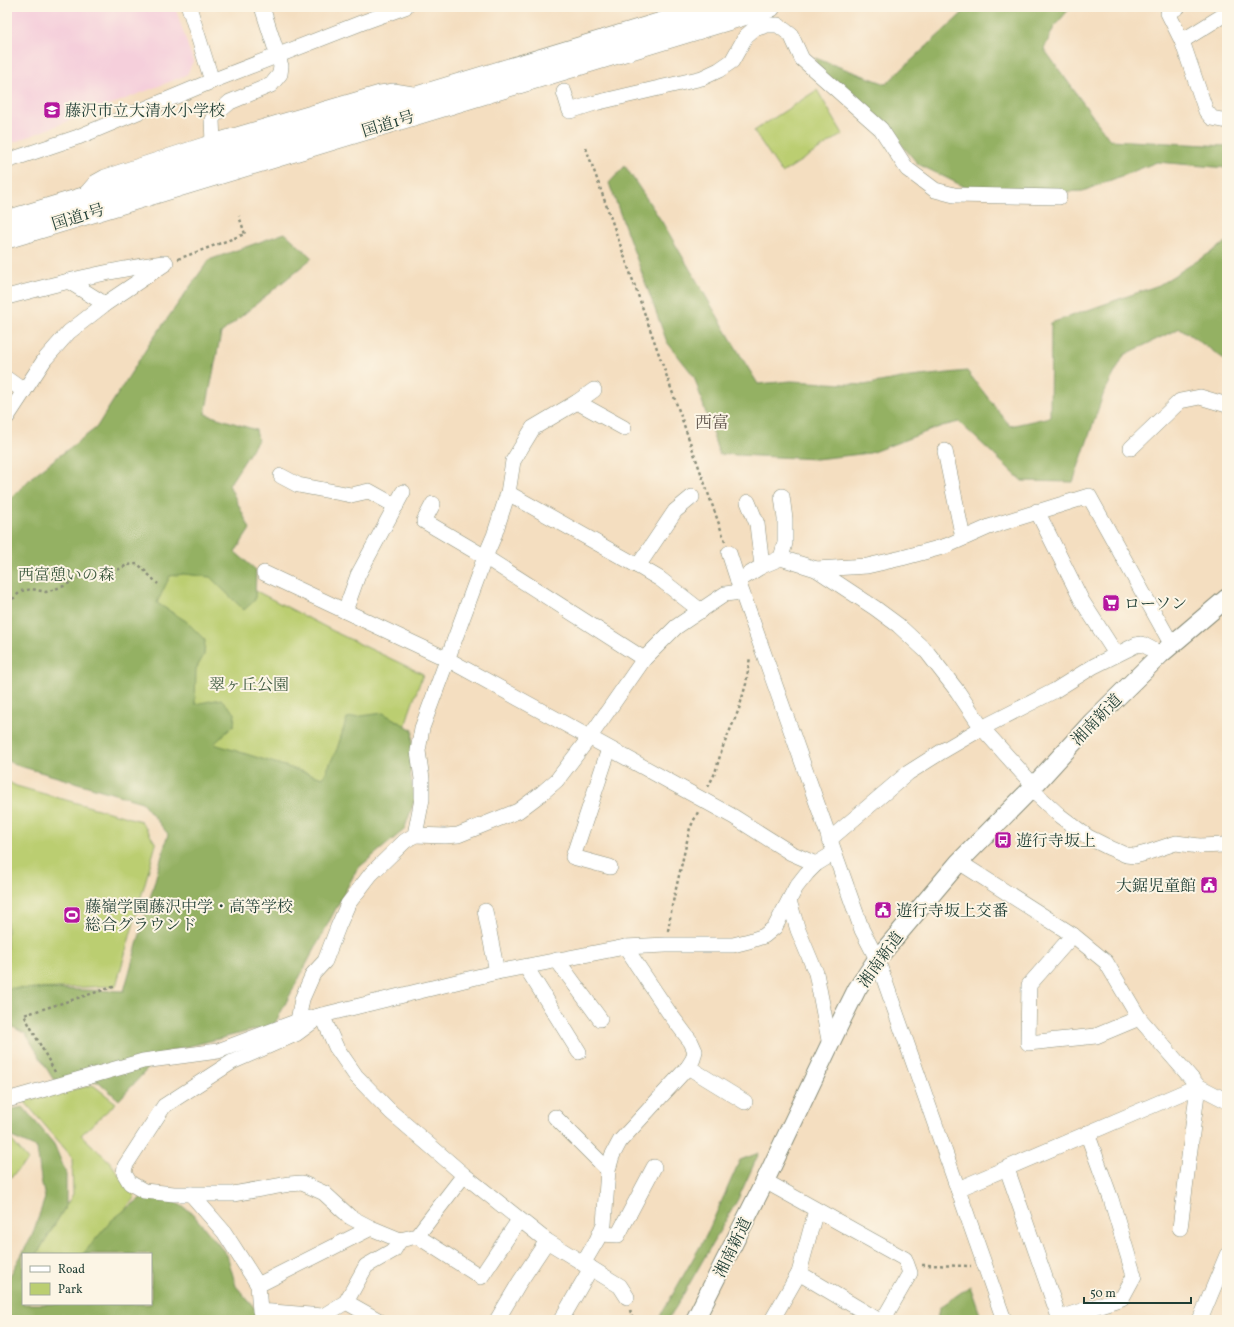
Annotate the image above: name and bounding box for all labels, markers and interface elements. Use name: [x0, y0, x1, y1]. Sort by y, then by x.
school or university icon: 藤沢市立大清水小学校: [42, 100, 62, 120]
place label: 藤沢市立大清水小学校: [65, 101, 225, 123]
street label: 国道1号: [359, 106, 418, 143]
street label: 国道1号: [49, 199, 108, 236]
district label: 西富: [695, 412, 729, 435]
park label: 西富憩いの森: [18, 565, 114, 587]
supermarket icon: ローソン: [1101, 593, 1121, 613]
place label: ローソン: [1124, 594, 1187, 616]
park label: 翠ヶ丘公園: [209, 675, 289, 697]
street label: 湘南新道: [1067, 690, 1128, 751]
bus stop icon: 遊行寺坂上: [993, 830, 1013, 850]
place label: 遊行寺坂上: [1016, 831, 1096, 853]
public building icon: 大鋸児童館: [1199, 875, 1219, 895]
place label: 大鋸児童館: [1116, 876, 1196, 898]
place label: 藤嶺学園藤沢中学・高等学校 総合グラウンド: [85, 897, 293, 937]
public building icon: 遊行寺坂上交番: [873, 900, 893, 920]
place label: 遊行寺坂上交番: [896, 901, 1008, 923]
sports icon: 藤嶺学園藤沢中学・高等学校 総合グラウンド: [62, 905, 82, 925]
street label: 湘南新道: [854, 928, 909, 993]
street label: 湘南新道: [710, 1214, 758, 1281]
legend: [22, 1253, 152, 1305]
text: Road: [58, 1262, 85, 1278]
scale bar: [1084, 1279, 1191, 1305]
text: Park: [58, 1282, 83, 1298]
text: 50 m: [1090, 1286, 1116, 1302]

